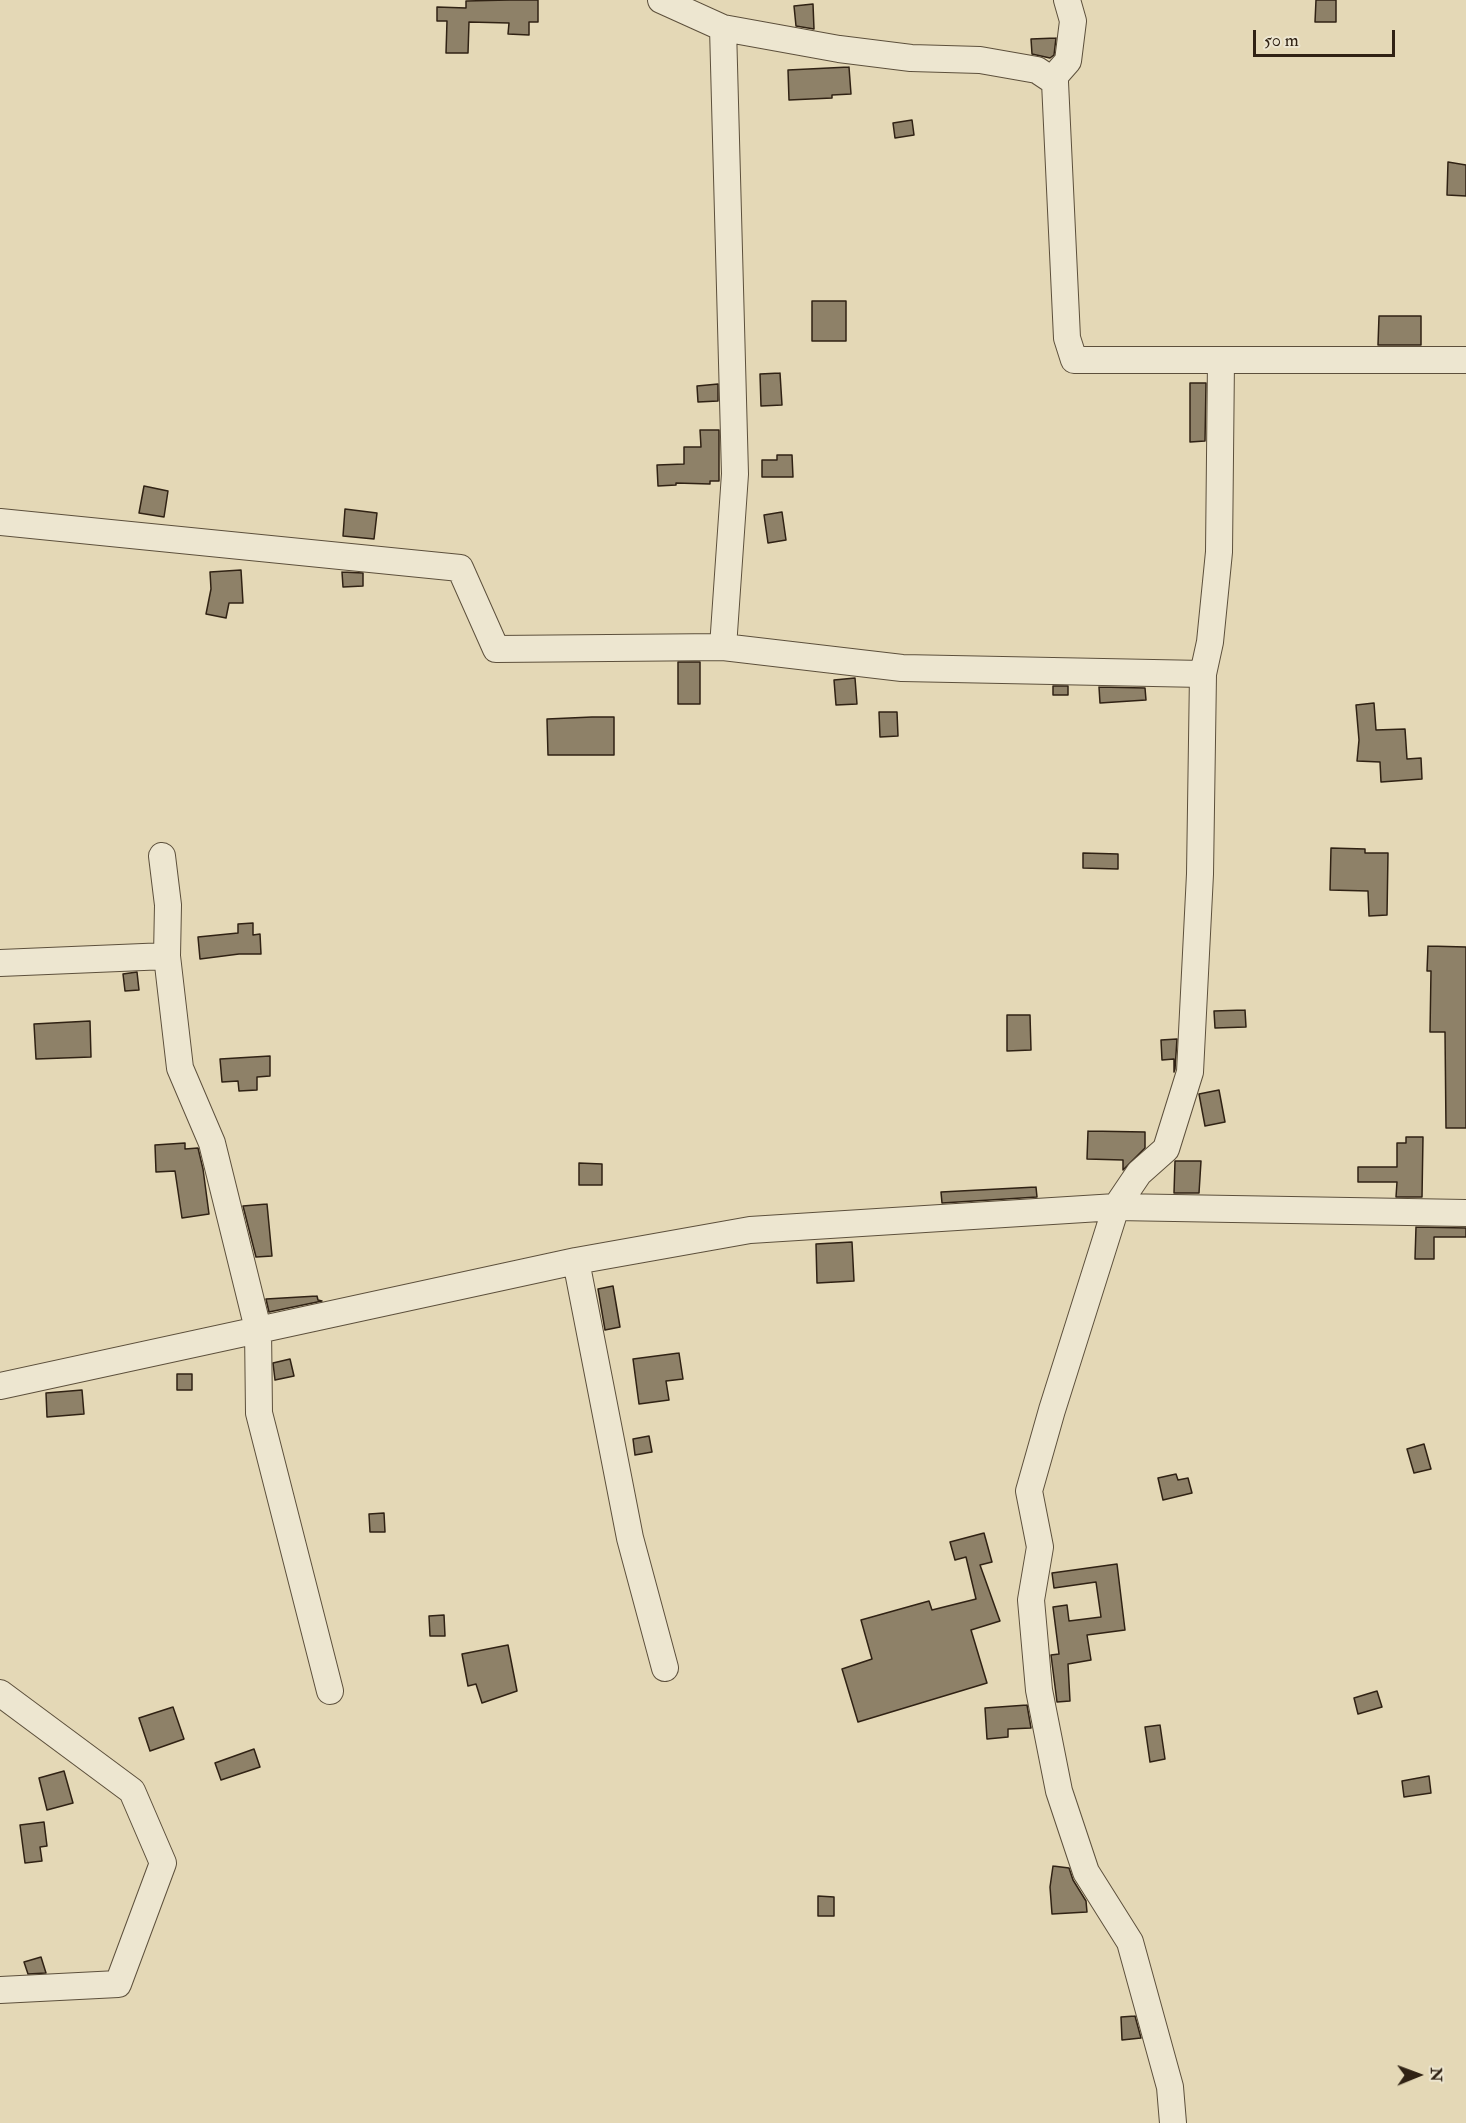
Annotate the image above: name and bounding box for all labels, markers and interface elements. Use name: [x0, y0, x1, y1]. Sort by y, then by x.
scale bar: [1256, 18, 1398, 56]
text: 50 m: [1264, 29, 1299, 52]
north arrow: [1388, 2045, 1448, 2105]
text: N: [1426, 2067, 1446, 2082]

